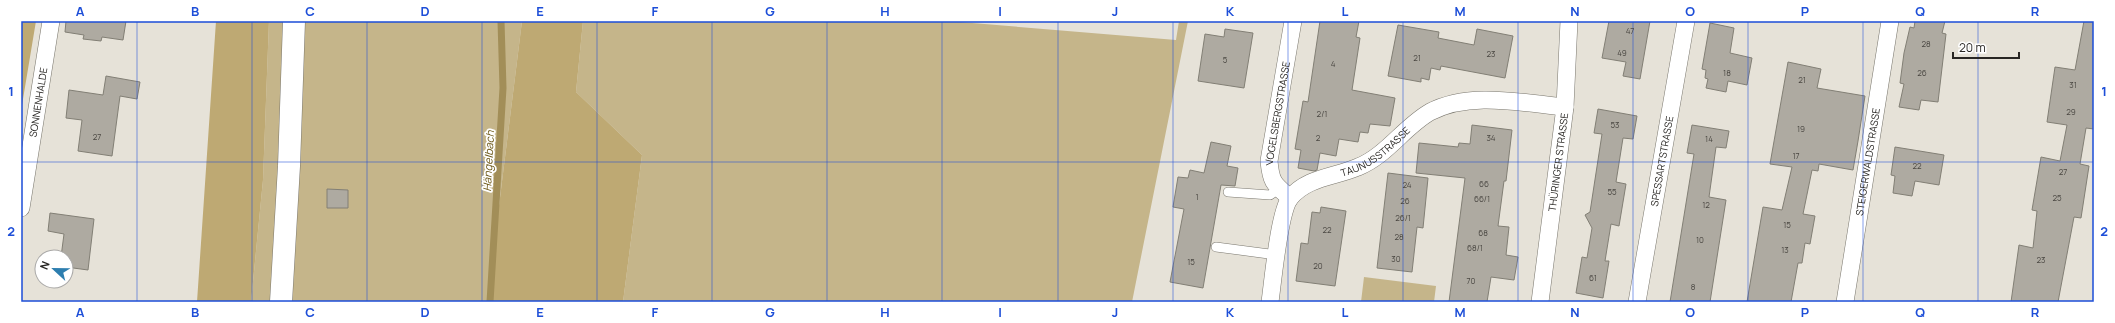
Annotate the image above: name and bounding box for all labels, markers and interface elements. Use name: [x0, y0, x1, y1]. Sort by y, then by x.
text: A: [76, 2, 85, 20]
text: B: [191, 2, 199, 20]
text: C: [305, 2, 315, 20]
text: D: [420, 2, 430, 20]
text: E: [536, 2, 544, 20]
text: F: [652, 2, 659, 20]
text: G: [765, 2, 775, 20]
text: H: [880, 2, 890, 20]
text: I: [998, 2, 1002, 20]
text: J: [1112, 2, 1118, 20]
text: K: [1226, 2, 1235, 20]
text: L: [1342, 2, 1349, 20]
text: M: [1454, 2, 1466, 20]
text: N: [1570, 2, 1580, 20]
text: O: [1685, 2, 1695, 20]
text: P: [1801, 2, 1809, 20]
text: Q: [1915, 2, 1925, 20]
text: R: [2031, 2, 2040, 20]
house number: 47: [1626, 25, 1634, 36]
scale bar: [1953, 34, 2019, 60]
house number: 28: [1921, 38, 1931, 49]
text: 20 m: [1959, 39, 1986, 56]
house number: 49: [1617, 47, 1627, 58]
house number: 23: [1487, 48, 1495, 59]
house number: 21: [1413, 52, 1421, 63]
house number: 5: [1223, 54, 1228, 65]
house number: 4: [1331, 58, 1336, 69]
street label: VOGELSBERGSTRASSE: [1262, 60, 1293, 166]
street label: SONNENHALDE: [25, 66, 50, 138]
house number: 18: [1723, 67, 1731, 78]
house number: 26: [1917, 67, 1927, 78]
house number: 21: [1798, 74, 1806, 85]
house number: 31: [2069, 79, 2077, 90]
text: 1: [8, 82, 14, 100]
text: 1: [2101, 82, 2107, 100]
house number: 29: [2066, 106, 2076, 117]
street label: STEIGERWALDSTRASSE: [1852, 107, 1883, 217]
house number: 2/1: [1317, 108, 1327, 119]
street label: THÜRINGER STRASSE: [1545, 112, 1571, 212]
street label: SPESSARTSTRASSE: [1647, 115, 1676, 207]
house number: 53: [1610, 119, 1620, 130]
street label: TAUNUSSTRASSE: [1339, 123, 1413, 180]
house number: 19: [1797, 123, 1805, 134]
water label: Hängelbach: [479, 130, 497, 192]
house number: 27: [93, 131, 101, 142]
house number: 2: [1316, 132, 1321, 143]
house number: 34: [1486, 132, 1496, 143]
house number: 14: [1705, 133, 1713, 144]
house number: 17: [1792, 150, 1800, 161]
house number: 22: [1912, 160, 1922, 171]
house number: 27: [2059, 166, 2067, 177]
house number: 66: [1479, 178, 1489, 189]
house number: 24: [1402, 179, 1412, 190]
house number: 55: [1607, 186, 1617, 197]
house number: 1: [1195, 191, 1199, 202]
house number: 25: [2052, 192, 2062, 203]
house number: 66/1: [1474, 193, 1490, 204]
house number: 26: [1400, 195, 1410, 206]
house number: 12: [1702, 199, 1710, 210]
house number: 26/1: [1395, 212, 1411, 223]
house number: 15: [1783, 219, 1791, 230]
text: 2: [7, 222, 15, 240]
text: 2: [2100, 222, 2108, 240]
house number: 22: [1322, 224, 1332, 235]
house number: 68: [1478, 227, 1488, 238]
house number: 28: [1394, 231, 1404, 242]
house number: 10: [1696, 234, 1704, 245]
house number: 68/1: [1467, 242, 1483, 253]
house number: 13: [1781, 244, 1789, 255]
north arrow: [34, 249, 74, 289]
house number: 30: [1391, 253, 1401, 264]
house number: 23: [2037, 254, 2045, 265]
house number: 15: [1187, 256, 1195, 267]
text: N: [36, 259, 53, 272]
house number: 20: [1313, 260, 1323, 271]
house number: 61: [1589, 272, 1597, 283]
house number: 70: [1467, 275, 1476, 286]
house number: 8: [1691, 281, 1696, 292]
text: A: [76, 303, 85, 321]
text: B: [191, 303, 199, 321]
text: C: [305, 303, 315, 321]
text: D: [420, 303, 430, 321]
text: E: [536, 303, 544, 321]
text: F: [652, 303, 659, 321]
text: G: [765, 303, 775, 321]
text: H: [880, 303, 890, 321]
text: I: [998, 303, 1002, 321]
text: J: [1112, 303, 1118, 321]
text: K: [1226, 303, 1235, 321]
text: L: [1342, 303, 1349, 321]
text: M: [1454, 303, 1466, 321]
text: N: [1570, 303, 1580, 321]
text: O: [1685, 303, 1695, 321]
text: P: [1801, 303, 1809, 321]
text: Q: [1915, 303, 1925, 321]
text: R: [2031, 303, 2040, 321]

